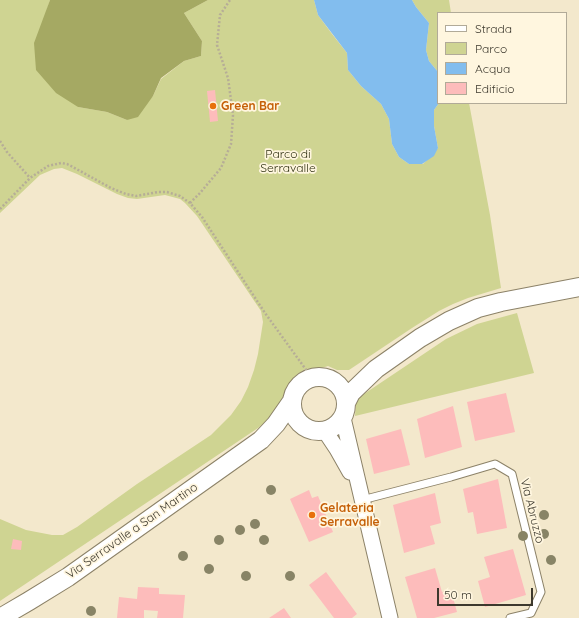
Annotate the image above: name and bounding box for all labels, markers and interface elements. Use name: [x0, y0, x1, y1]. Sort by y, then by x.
legend: [437, 12, 567, 104]
text: Strada: [475, 21, 512, 36]
text: Parco: [475, 41, 507, 56]
text: Acqua: [475, 61, 510, 76]
text: Edificio: [475, 81, 515, 96]
place label: Green Bar: [221, 99, 280, 113]
marker: Green Bar: [208, 101, 218, 111]
park label: Parco di Serravalle: [260, 147, 316, 175]
street label: Via Abruzzo: [517, 477, 547, 545]
street label: Via Serravalle a San Martino: [63, 480, 201, 582]
place label: Gelateria Serravalle: [320, 501, 380, 529]
marker: Gelateria Serravalle: [307, 510, 317, 520]
scale bar: [439, 580, 535, 606]
text: 50 m: [444, 587, 472, 602]

